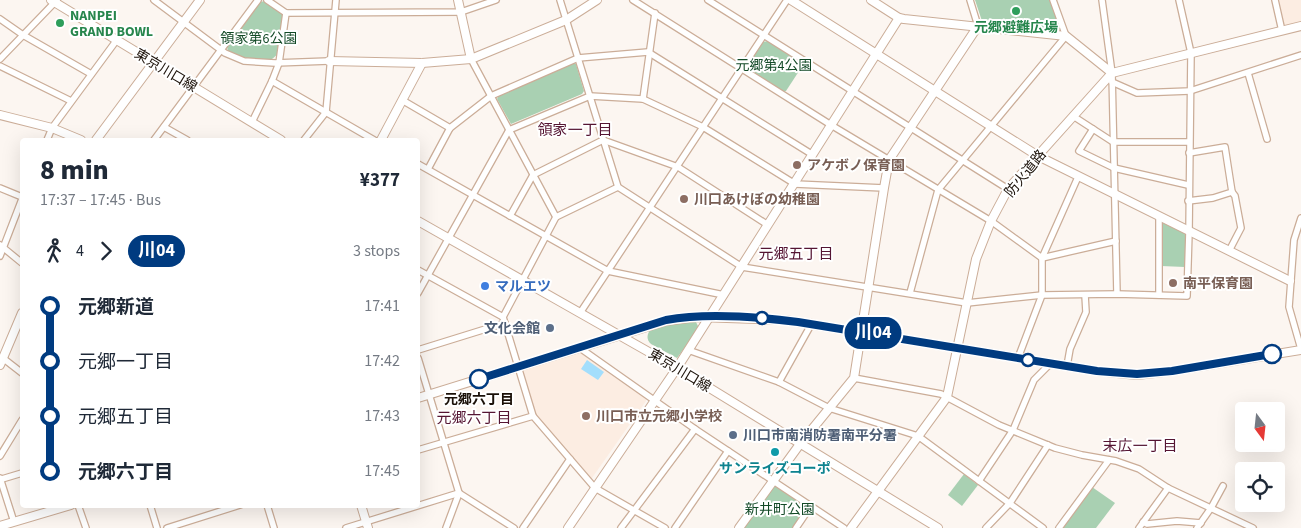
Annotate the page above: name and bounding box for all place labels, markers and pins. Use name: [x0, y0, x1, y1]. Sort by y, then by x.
marker: 元郷避難広場: [1010, 5, 1022, 17]
place label: NANPEI GRAND BOWL: [70, 6, 153, 42]
marker: NANPEI GRAND BOWL: [54, 17, 66, 29]
place label: 元郷避難広場: [974, 18, 1058, 38]
place label: アケボノ保育園: [807, 156, 905, 176]
marker: アケボノ保育園: [791, 159, 803, 171]
place label: 川口あけぼの幼稚園: [694, 190, 820, 210]
marker: 川口あけぼの幼稚園: [678, 193, 690, 205]
place label: 南平保育園: [1183, 274, 1253, 294]
place label: マルエツ: [495, 277, 551, 297]
marker: 南平保育園: [1167, 277, 1179, 289]
marker: マルエツ: [479, 280, 491, 292]
unlabelled marker: [755, 311, 769, 325]
place label: 文化会館: [484, 319, 540, 339]
marker: 文化会館: [544, 322, 556, 334]
unlabelled marker: [1262, 344, 1282, 364]
unlabelled marker: [1021, 353, 1035, 367]
marker: 元郷六丁目: [469, 369, 489, 389]
place label: 元郷六丁目: [444, 390, 514, 410]
place label: 川口市立元郷小学校: [596, 407, 722, 427]
marker: 川口市立元郷小学校: [580, 410, 592, 422]
place label: 川口市南消防署南平分署: [743, 426, 897, 446]
marker: 川口市南消防署南平分署: [727, 429, 739, 441]
marker: サンライズコーポ: [769, 446, 781, 458]
place label: サンライズコーポ: [719, 459, 831, 479]

